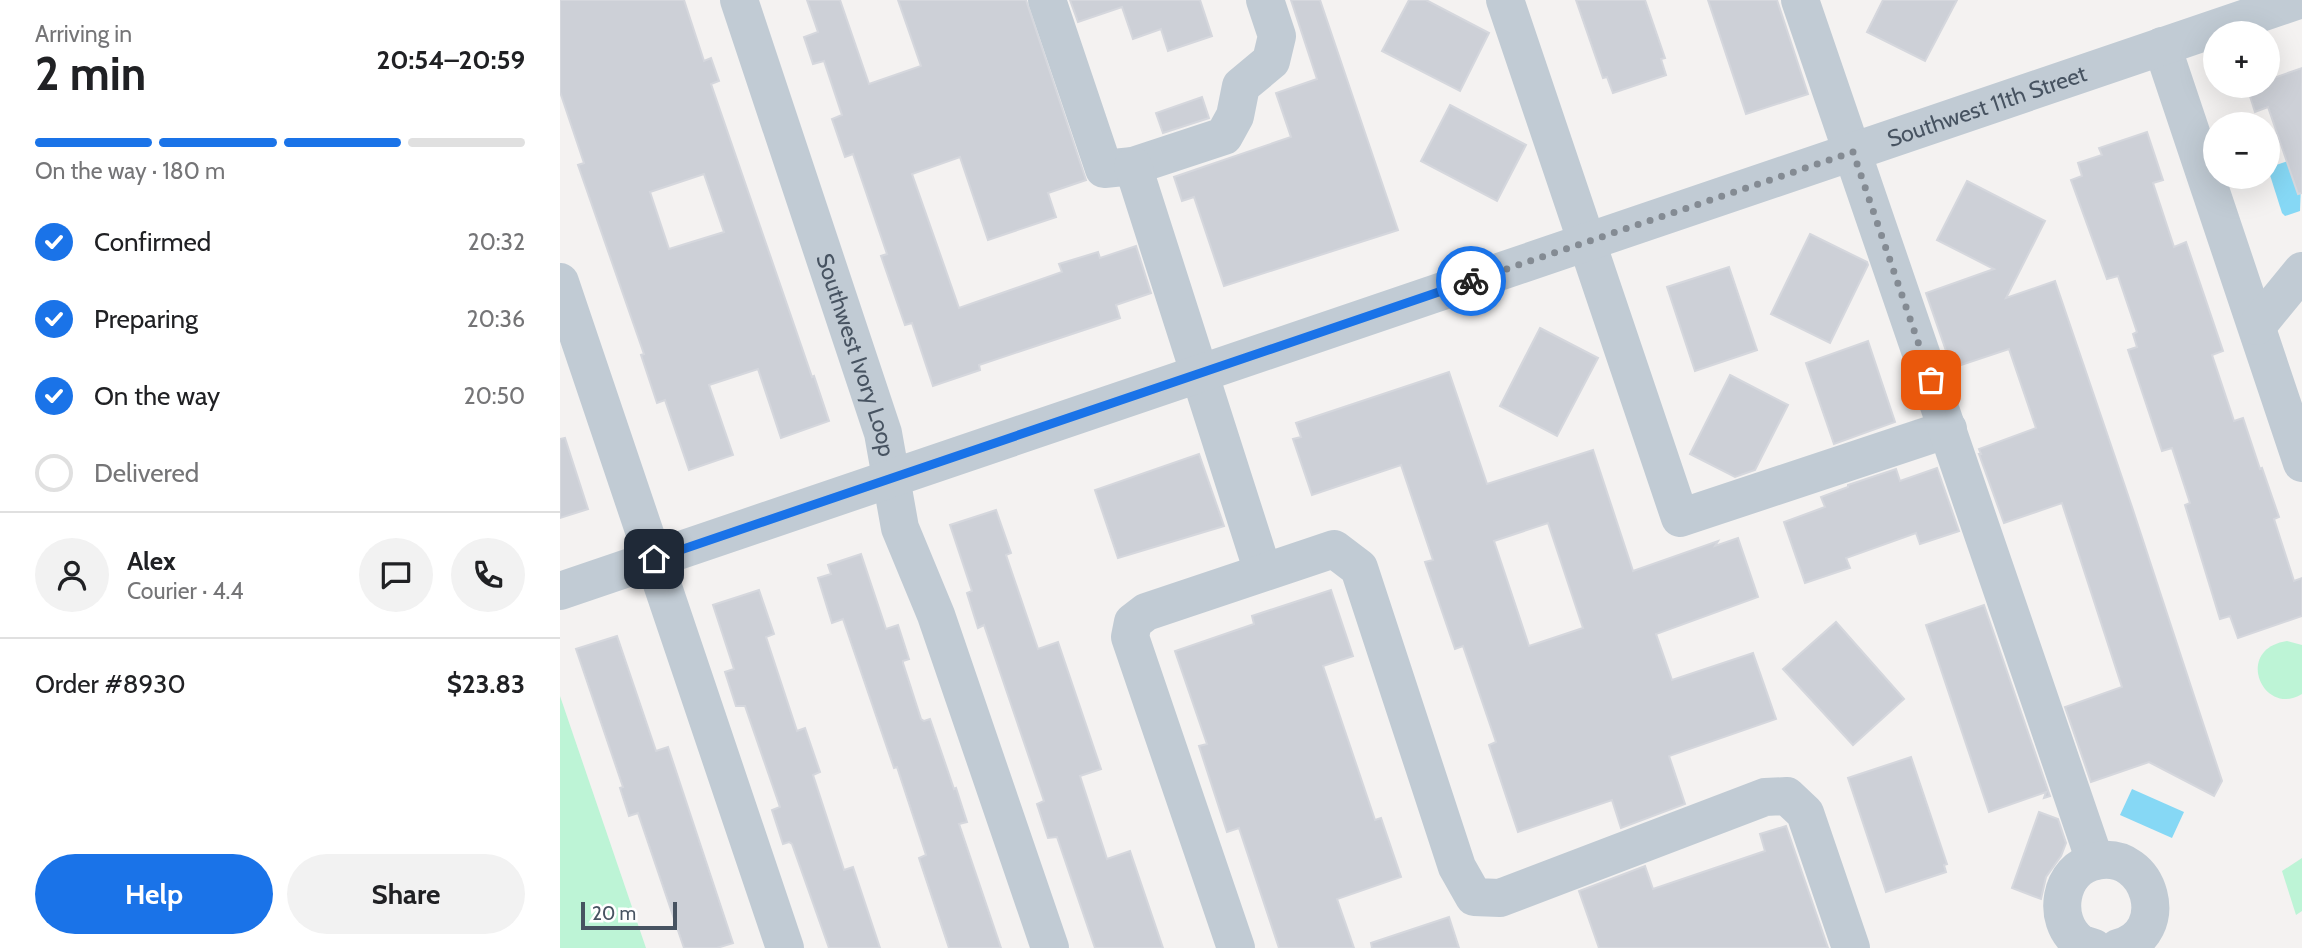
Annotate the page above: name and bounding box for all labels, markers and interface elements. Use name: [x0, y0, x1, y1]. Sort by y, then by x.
text: Arriving in: [35, 20, 132, 48]
map controls: [2203, 21, 2280, 189]
button: +: [2203, 21, 2280, 98]
text: 20:54–20:59: [376, 44, 525, 76]
text: 2 min: [35, 46, 146, 102]
street label: Southwest 11th Street: [1884, 59, 2090, 153]
button: −: [2203, 112, 2280, 189]
text: On the way · 180 m: [35, 157, 225, 185]
icon: check: [35, 223, 73, 261]
text: Confirmed: [94, 226, 211, 258]
text: 20:32: [468, 228, 525, 256]
courier: [1436, 246, 1506, 316]
street label: Southwest Ivory Loop: [810, 250, 901, 459]
icon: bike: [1452, 262, 1490, 300]
icon: check: [35, 300, 73, 338]
text: Preparing: [94, 303, 198, 335]
text: 20:36: [467, 305, 525, 333]
pin: [1901, 350, 1961, 410]
icon: bag: [1912, 361, 1950, 399]
icon: check: [35, 377, 73, 415]
text: On the way: [94, 380, 220, 412]
text: 20:50: [464, 382, 525, 410]
text: Delivered: [94, 457, 199, 489]
pin: [624, 529, 684, 589]
button: person: [35, 538, 109, 612]
button: chat: [359, 538, 433, 612]
button: phone: [451, 538, 525, 612]
icon: home: [635, 540, 673, 578]
text: Alex: [127, 545, 176, 577]
text: Courier · 4.4: [127, 577, 244, 605]
text: Order #8930: [35, 668, 186, 700]
text: $23.83: [447, 668, 525, 700]
button: Help: [35, 854, 273, 934]
button: Share: [287, 854, 525, 934]
scale bar: [581, 899, 677, 931]
text: 20 m: [592, 902, 636, 925]

